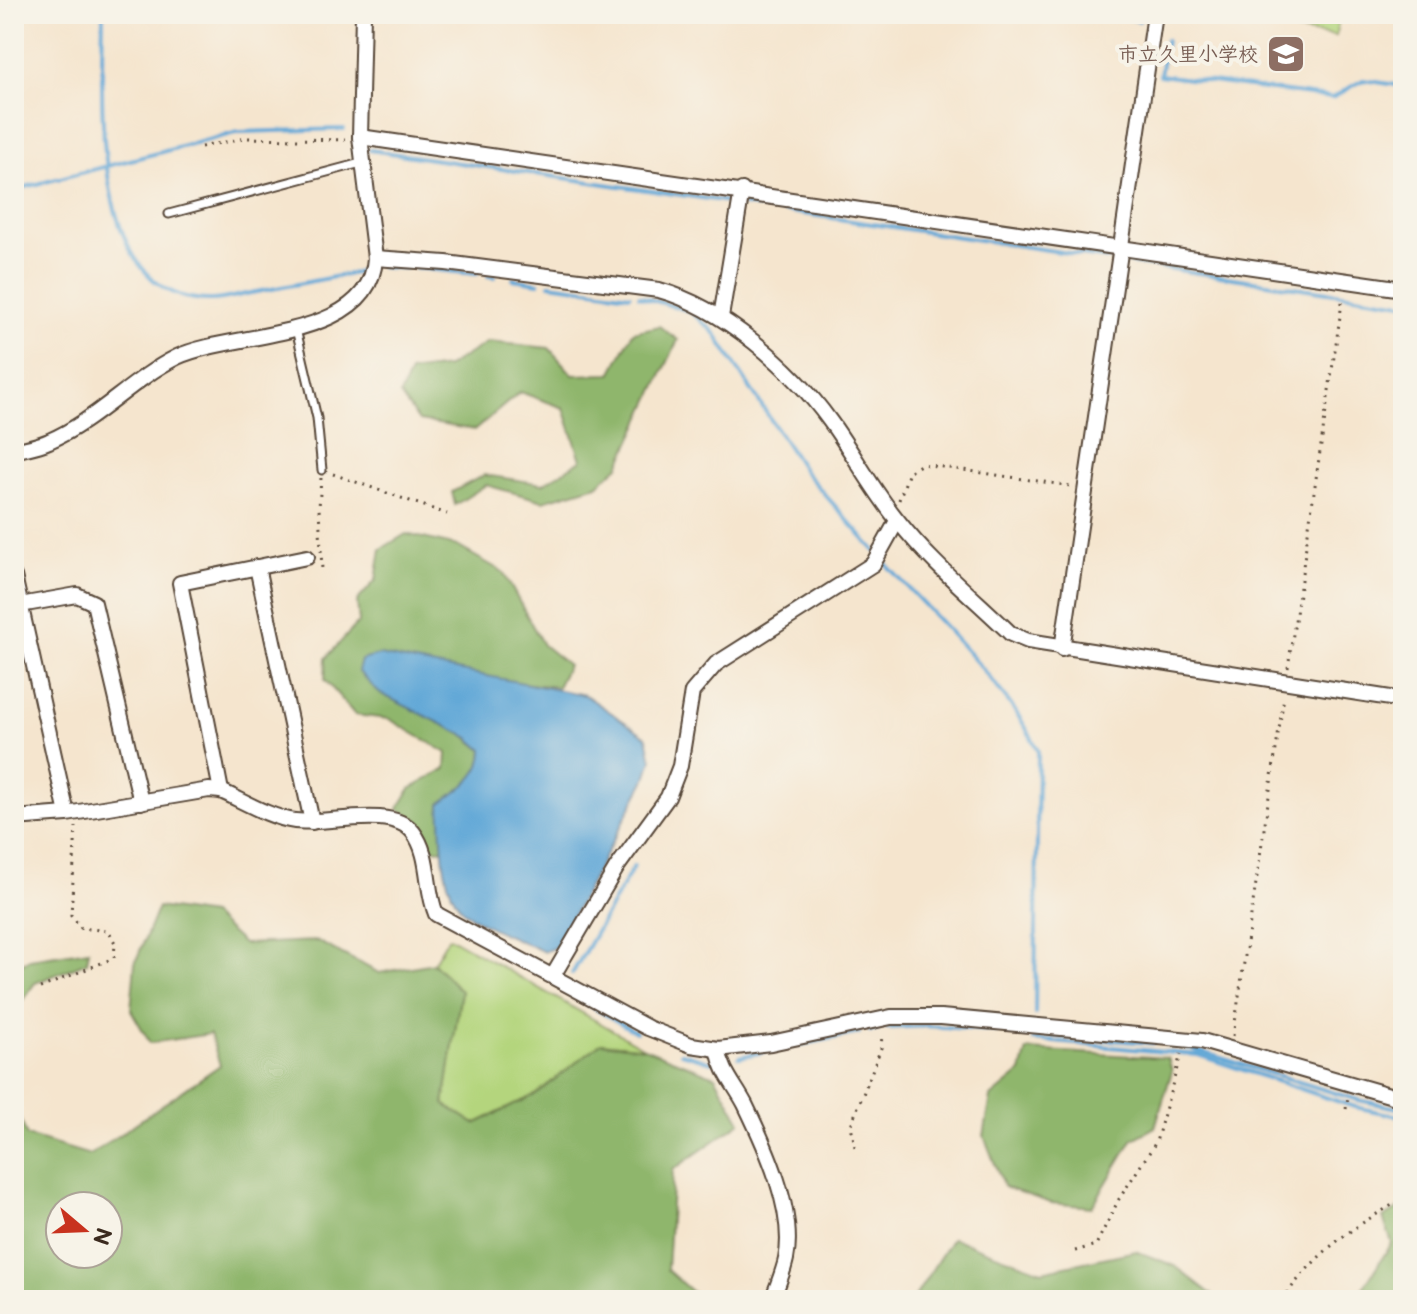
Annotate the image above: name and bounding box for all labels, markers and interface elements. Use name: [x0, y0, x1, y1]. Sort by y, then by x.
school or university icon: 市立久里小学校: [1265, 33, 1307, 75]
place label: 市立久里小学校: [1118, 43, 1258, 67]
north arrow: [44, 1190, 124, 1270]
text: N: [86, 1224, 117, 1248]

